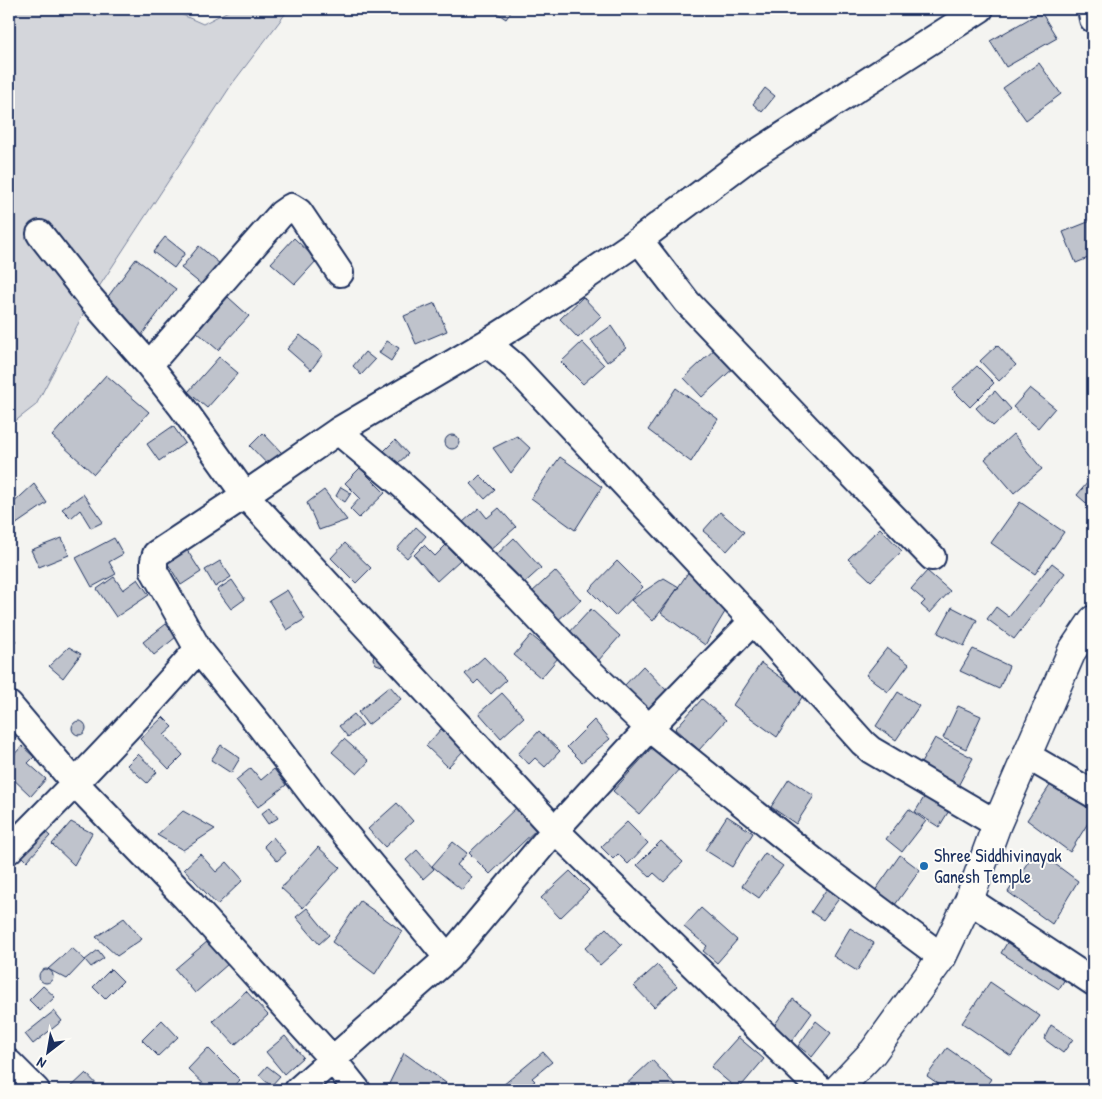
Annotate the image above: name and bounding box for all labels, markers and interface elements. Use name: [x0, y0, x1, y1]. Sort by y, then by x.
place label: Shree Siddhivinayak Ganesh Temple: [934, 843, 1062, 889]
marker: Shree Siddhivinayak Ganesh Temple: [918, 860, 930, 872]
north arrow: [22, 1026, 72, 1076]
text: N: [32, 1053, 49, 1074]

